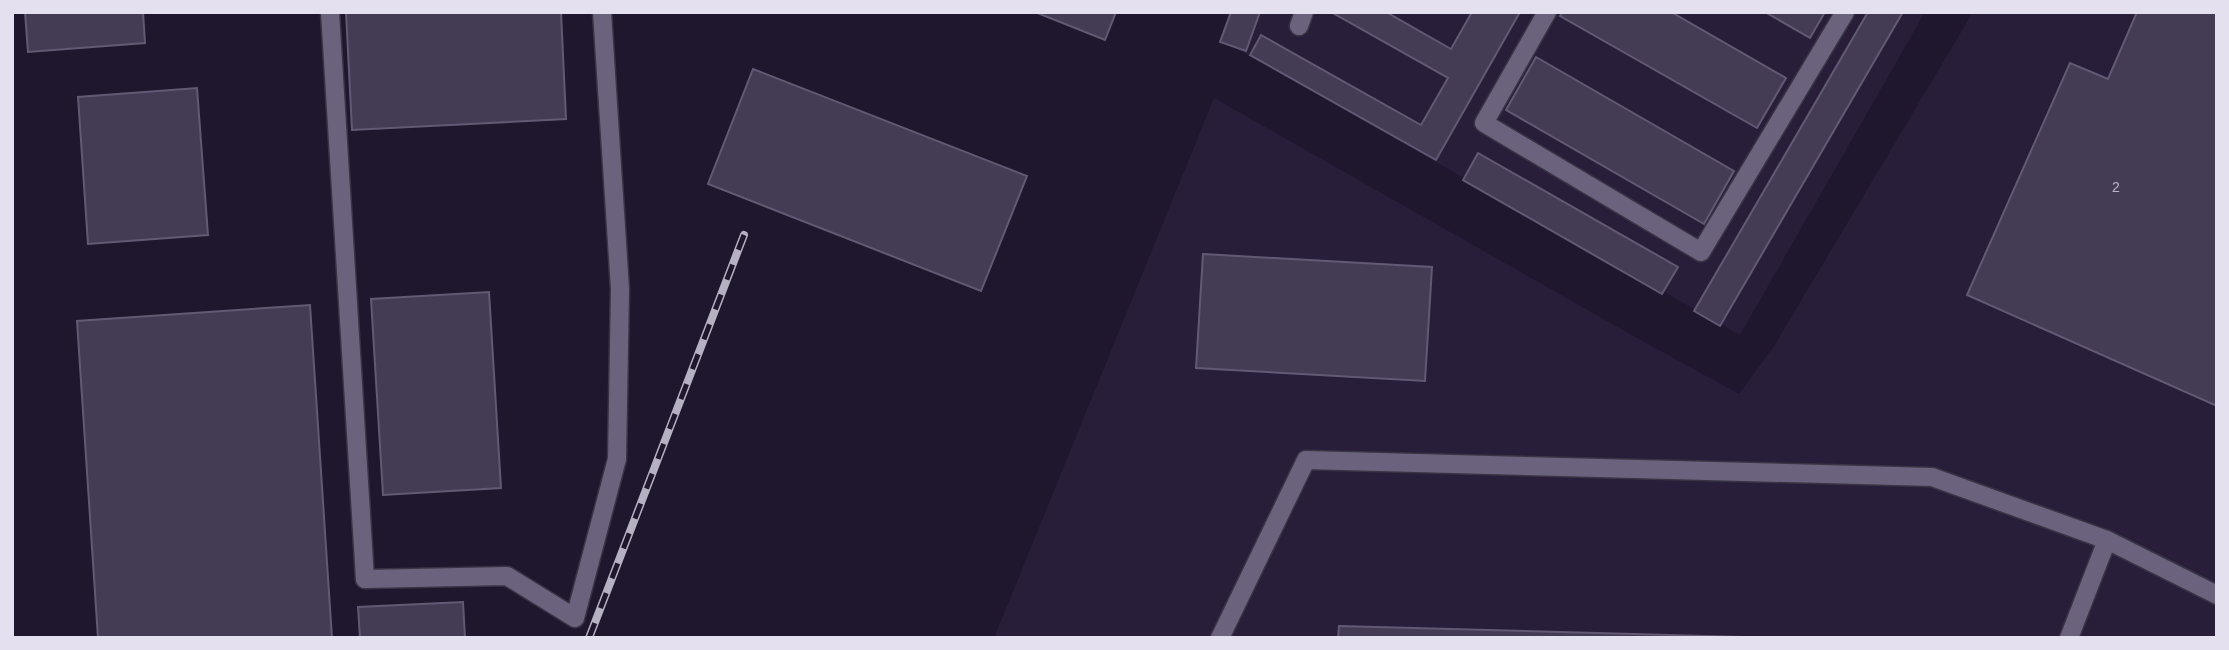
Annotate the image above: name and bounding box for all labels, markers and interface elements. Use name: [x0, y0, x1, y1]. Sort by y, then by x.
house number: 2: [2112, 179, 2120, 195]

